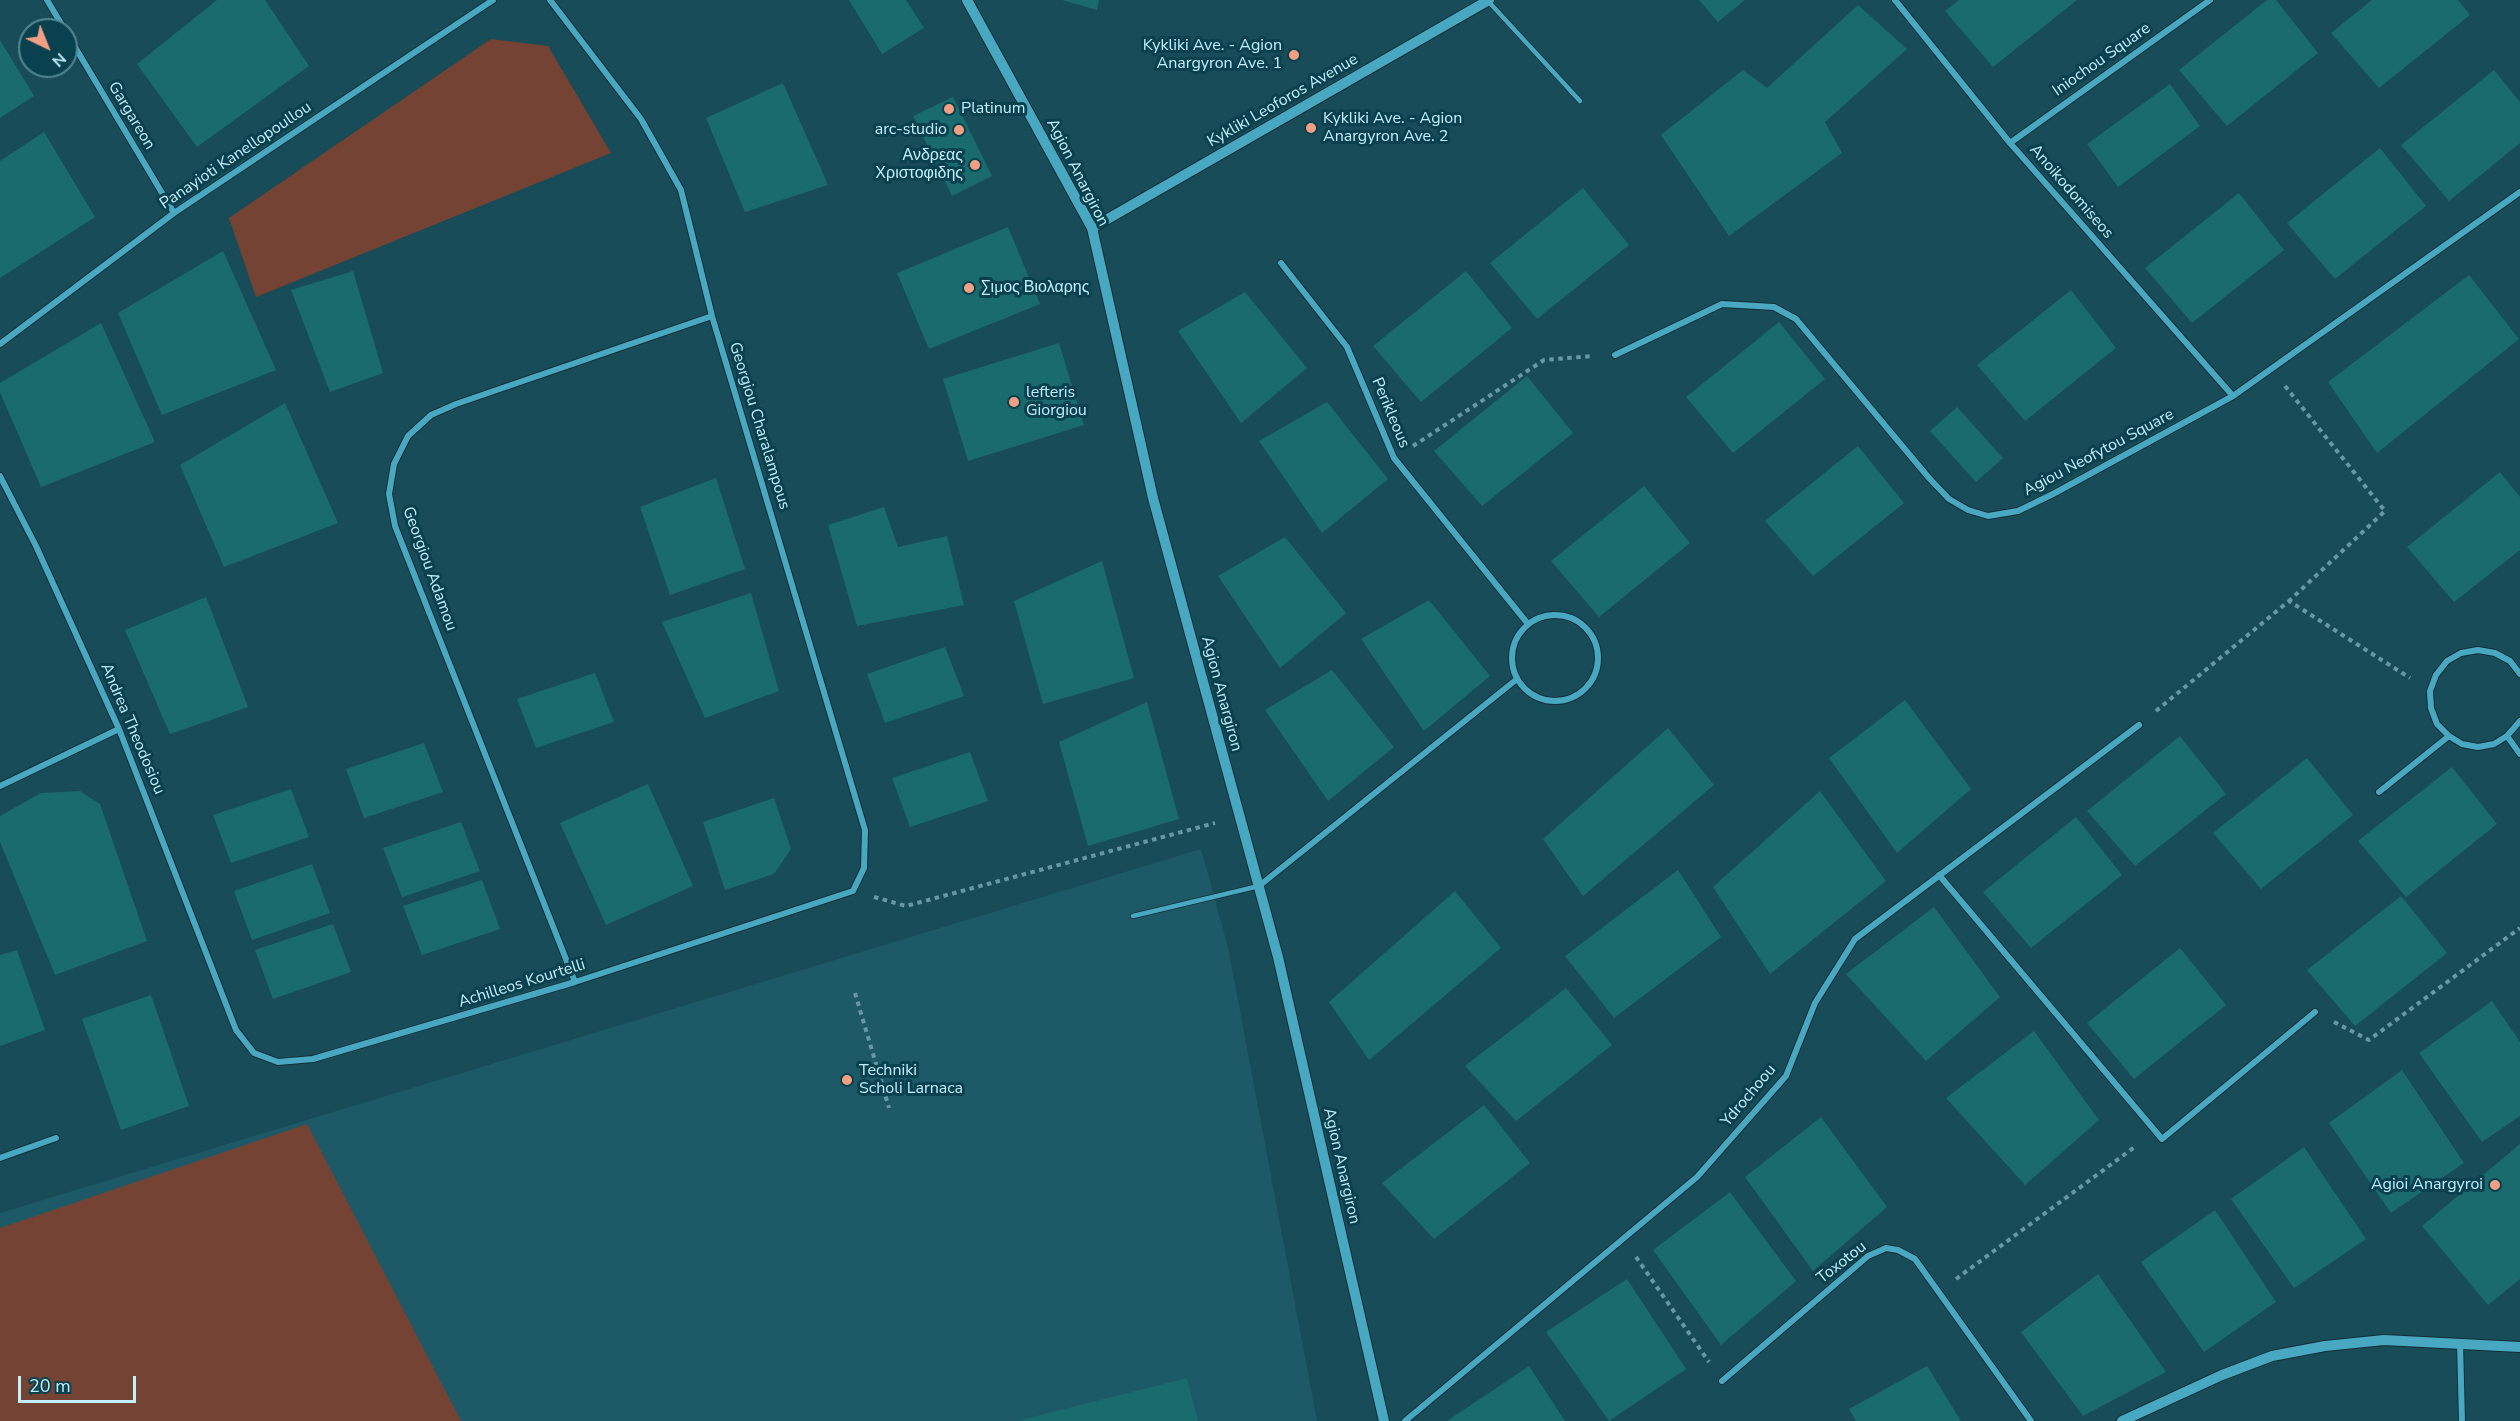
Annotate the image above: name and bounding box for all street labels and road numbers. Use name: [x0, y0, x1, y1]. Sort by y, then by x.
street label: Iniochou Square: [2049, 19, 2155, 101]
street label: Kykliki Leoforos Avenue: [1204, 50, 1362, 152]
street label: Gargareon: [103, 79, 159, 153]
street label: Panayioti Kanellopoullou: [157, 98, 315, 214]
street label: Agion Anargiron: [1042, 116, 1112, 230]
street label: Anoikodomiseos: [2025, 141, 2117, 243]
street label: Georgiou Charalampous: [724, 340, 794, 512]
street label: Perikleous: [1367, 375, 1413, 451]
street label: Agiou Neofytou Square: [2020, 405, 2178, 501]
street label: Georgiou Adamou: [398, 504, 460, 634]
street label: Agion Anargiron: [1196, 634, 1246, 754]
street label: Andrea Theodosiou: [96, 661, 168, 797]
street label: Achilleos Kourtelli: [456, 956, 588, 1012]
street label: Ydrochoou: [1717, 1061, 1781, 1131]
street label: Agion Anargiron: [1318, 1106, 1364, 1226]
street label: Toxotou: [1813, 1238, 1871, 1288]

